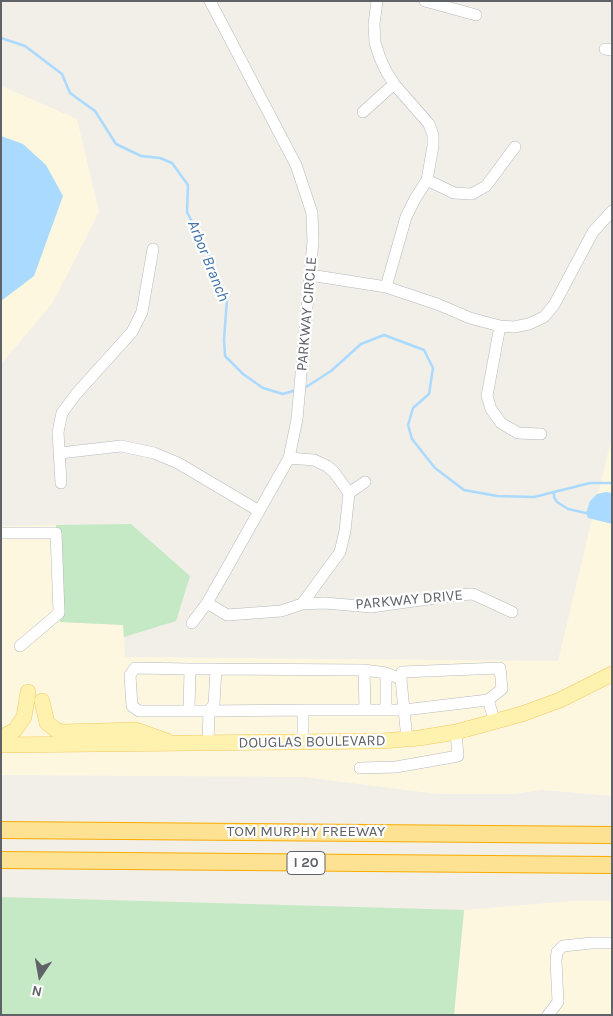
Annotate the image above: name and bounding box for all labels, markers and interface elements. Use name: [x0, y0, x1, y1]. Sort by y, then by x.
water label: Arbor Branch: [183, 217, 233, 305]
street label: PARKWAY CIRCLE: [293, 256, 321, 372]
street label: PARKWAY DRIVE: [355, 586, 463, 614]
street label: DOUGLAS BOULEVARD: [238, 732, 386, 752]
street label: TOM MURPHY FREEWAY: [227, 823, 385, 841]
road number: I 20: [287, 851, 325, 874]
north arrow: [15, 951, 65, 1001]
text: N: [30, 982, 43, 1001]

